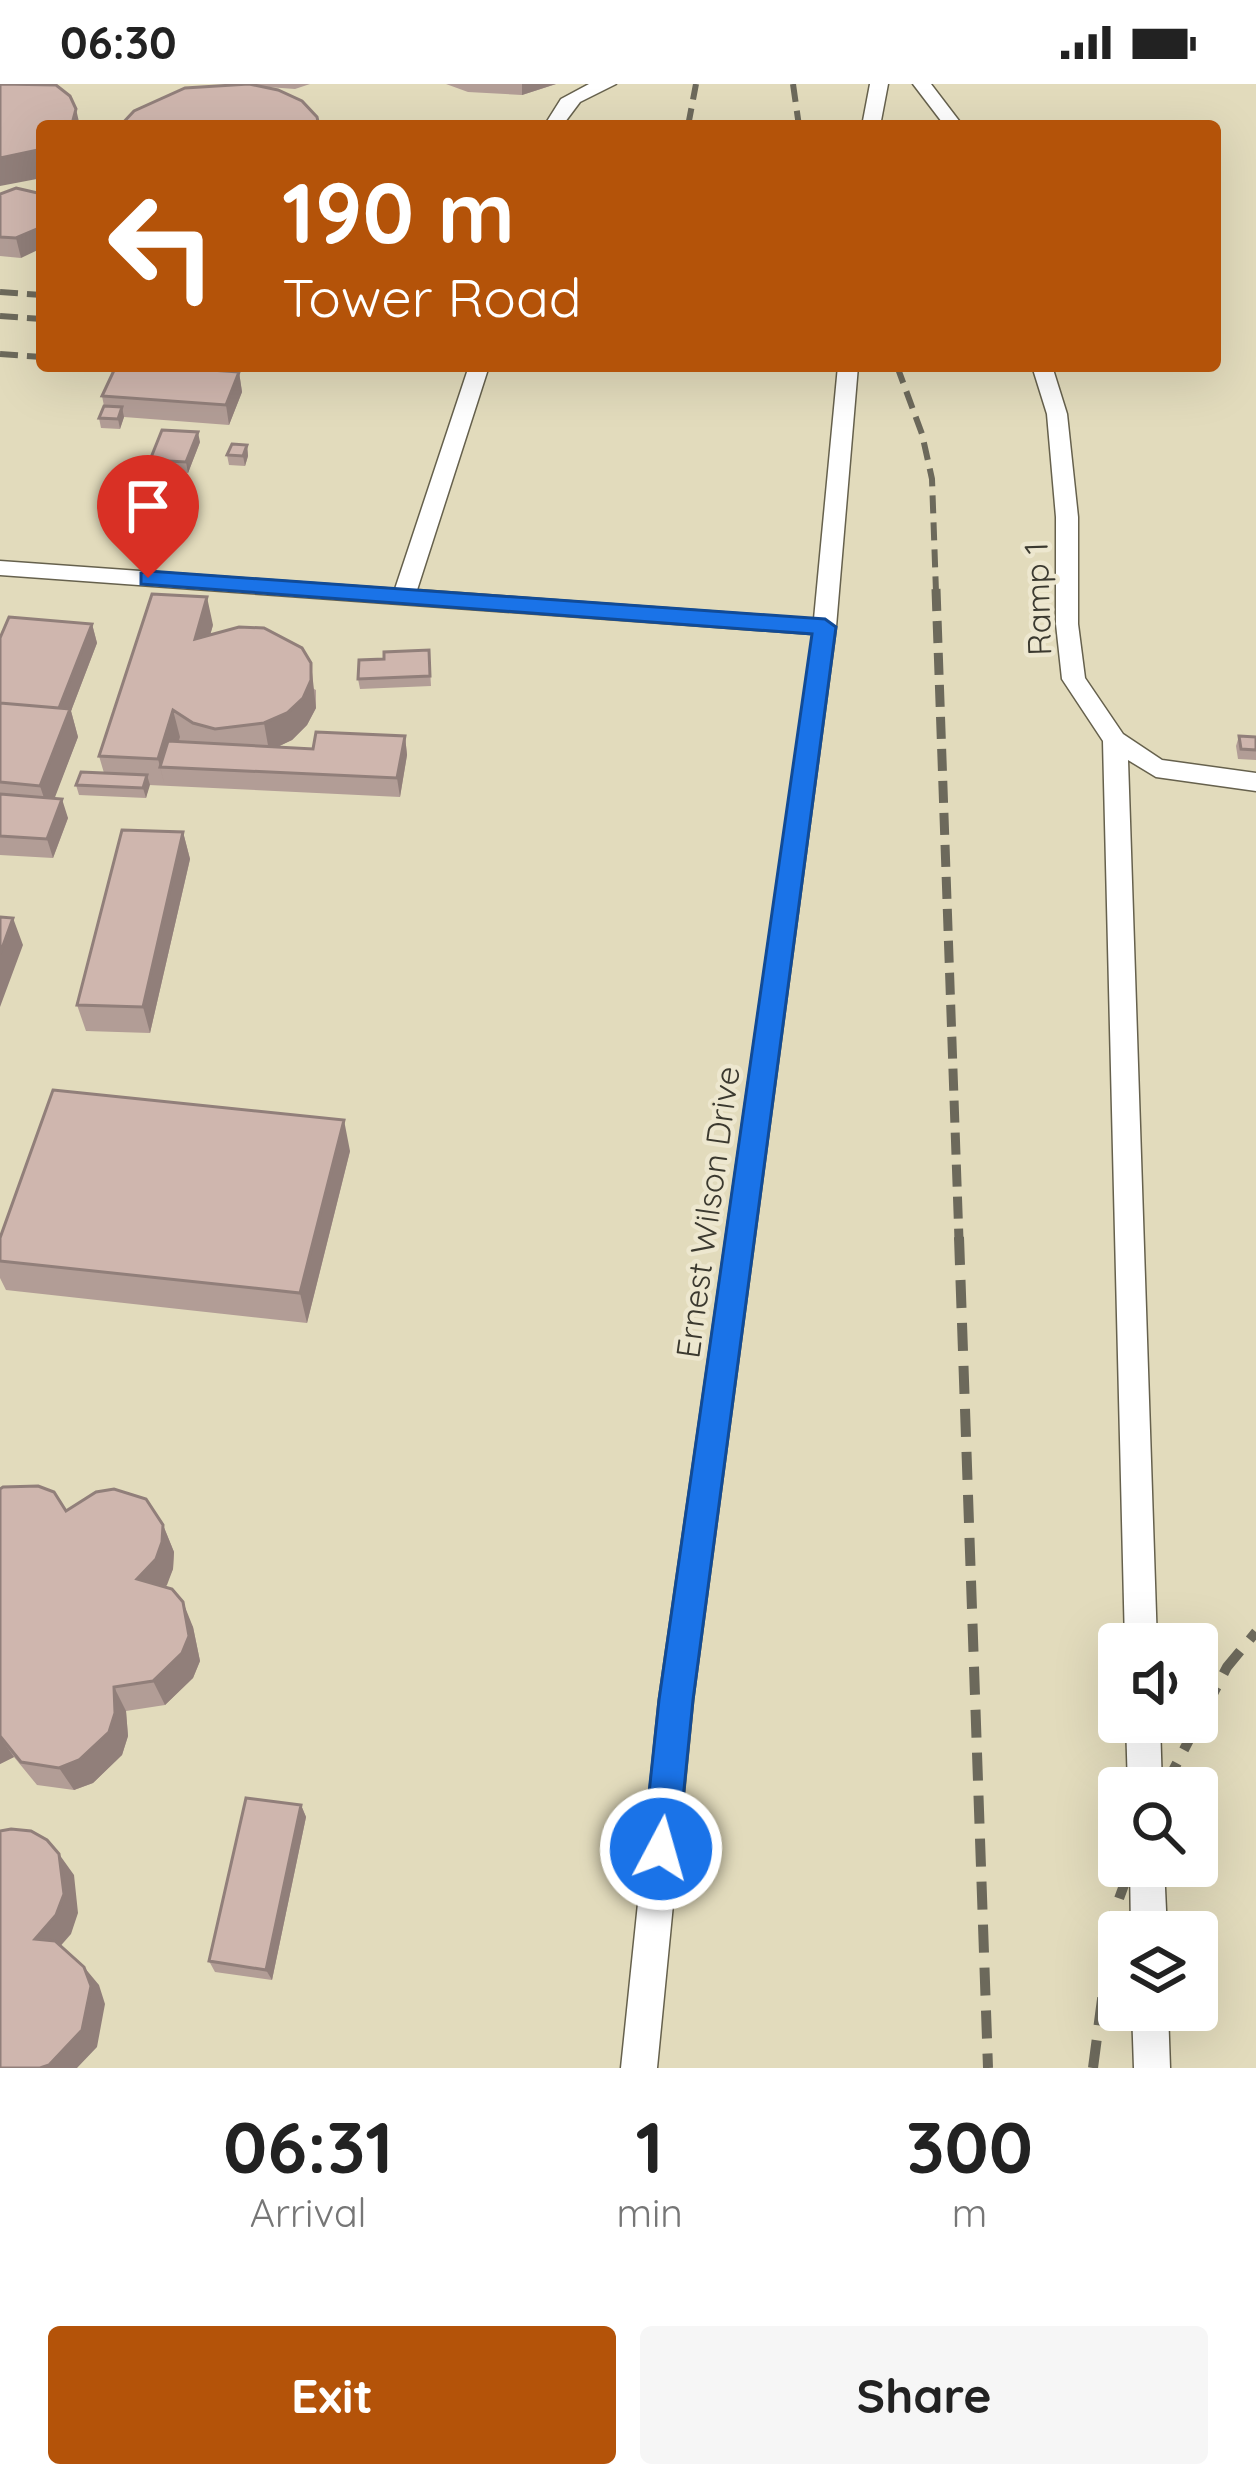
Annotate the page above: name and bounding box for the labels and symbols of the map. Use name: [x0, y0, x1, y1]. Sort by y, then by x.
pin: [97, 455, 199, 578]
street label: Ramp 1: [1015, 542, 1059, 656]
street label: Ernest Wilson Drive: [666, 1063, 748, 1361]
position arrow: [598, 1786, 724, 1912]

